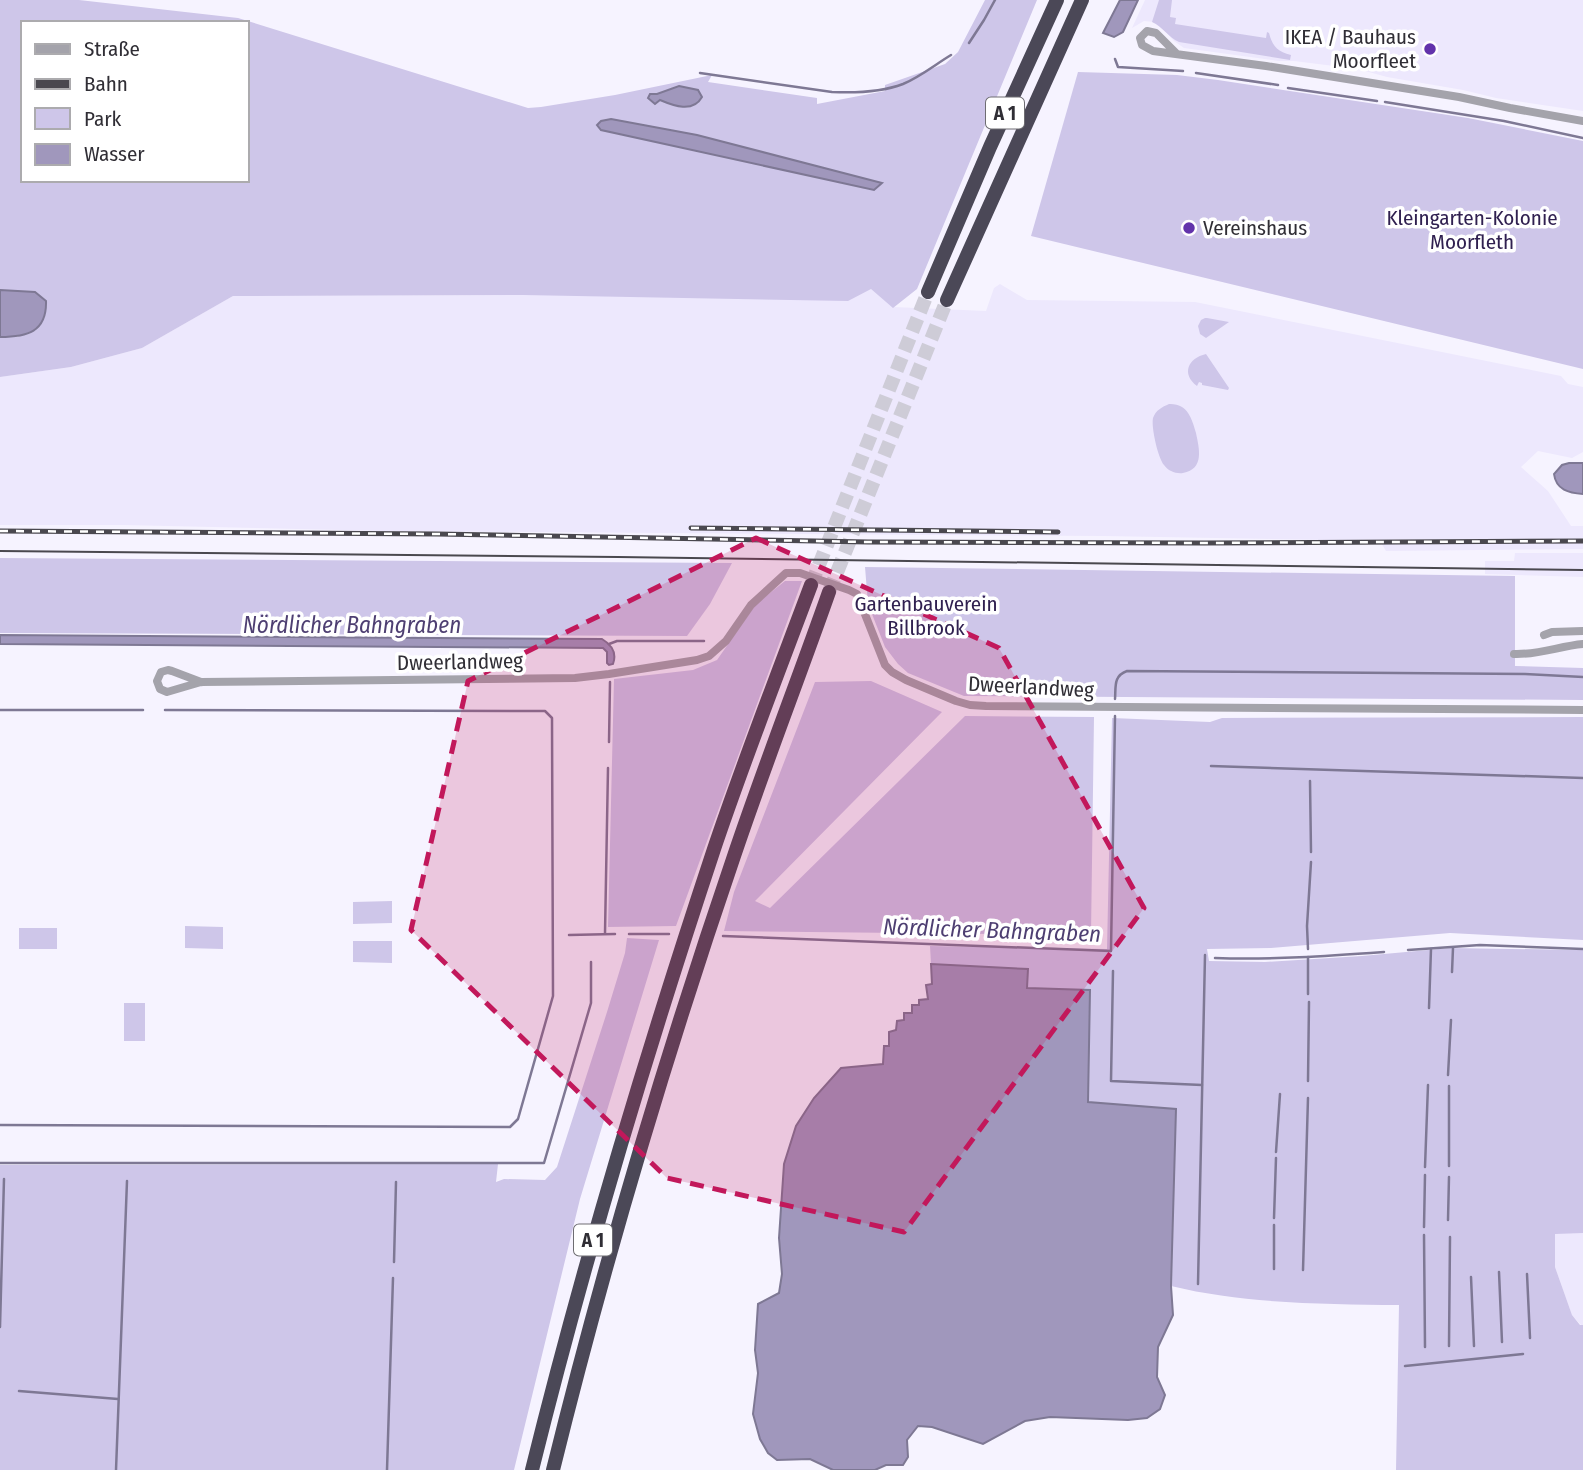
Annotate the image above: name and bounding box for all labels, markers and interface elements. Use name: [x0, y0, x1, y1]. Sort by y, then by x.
legend: [21, 21, 248, 182]
place label: IKEA / Bauhaus Moorfleet: [1285, 24, 1416, 74]
text: Straße: [84, 36, 140, 62]
marker: IKEA / Bauhaus Moorfleet: [1422, 41, 1438, 57]
text: Bahn: [84, 71, 128, 97]
road number: A 1: [986, 97, 1024, 128]
text: Park: [84, 106, 122, 132]
text: Wasser: [84, 141, 145, 167]
park label: Kleingarten-Kolonie Moorfleth: [1386, 205, 1558, 255]
place label: Vereinshaus: [1203, 215, 1307, 241]
marker: Vereinshaus: [1181, 220, 1197, 236]
park label: Gartenbauverein Billbrook: [854, 591, 998, 641]
water label: Nördlicher Bahngraben: [243, 611, 461, 639]
street label: Dweerlandweg: [397, 648, 523, 676]
street label: Dweerlandweg: [967, 671, 1095, 703]
water label: Nördlicher Bahngraben: [882, 912, 1102, 948]
road number: A 1: [574, 1224, 612, 1256]

